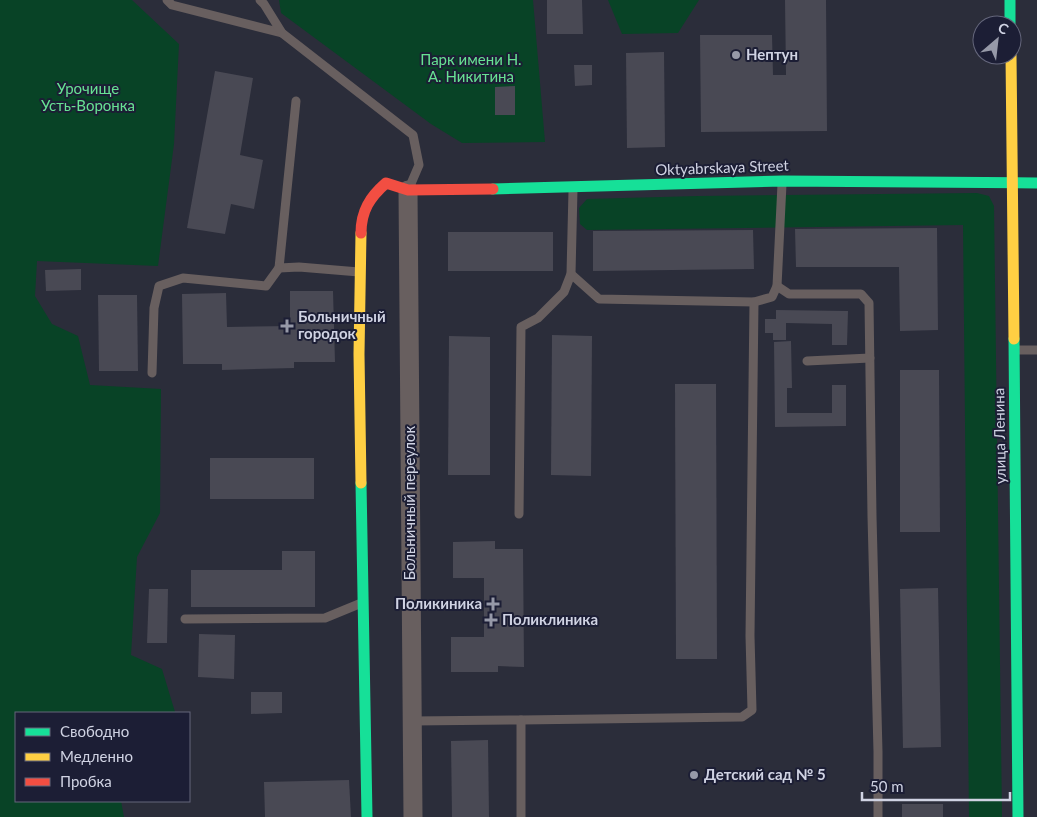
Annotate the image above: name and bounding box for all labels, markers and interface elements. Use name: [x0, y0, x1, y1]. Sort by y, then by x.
north arrow: [972, 15, 1022, 65]
text: С: [995, 18, 1012, 38]
place label: Нептун: [746, 45, 798, 63]
marker: Нептун: [730, 49, 742, 61]
park label: Парк имени Н. А. Никитина: [420, 50, 522, 85]
park label: Урочище Усть-Воронка: [41, 79, 135, 114]
street label: Oktyabrskaya Street: [655, 156, 790, 178]
place label: Больничный городок: [298, 307, 386, 342]
marker: Больничный городок: [280, 319, 294, 333]
street label: улица Ленина: [989, 388, 1009, 484]
street label: Больничный переулок: [400, 425, 418, 580]
place label: Поликиника: [395, 594, 482, 612]
marker: Поликиника: [486, 597, 500, 611]
place label: Поликлиника: [502, 610, 598, 628]
marker: Поликлиника: [484, 613, 498, 627]
legend: [15, 712, 190, 802]
text: Свободно: [60, 722, 129, 740]
text: Медленно: [60, 747, 133, 765]
place label: Детский сад № 5: [704, 765, 826, 783]
marker: Детский сад № 5: [688, 769, 700, 781]
scale bar: [862, 770, 1010, 802]
text: Пробка: [60, 772, 112, 790]
text: 50 m: [870, 777, 904, 795]

